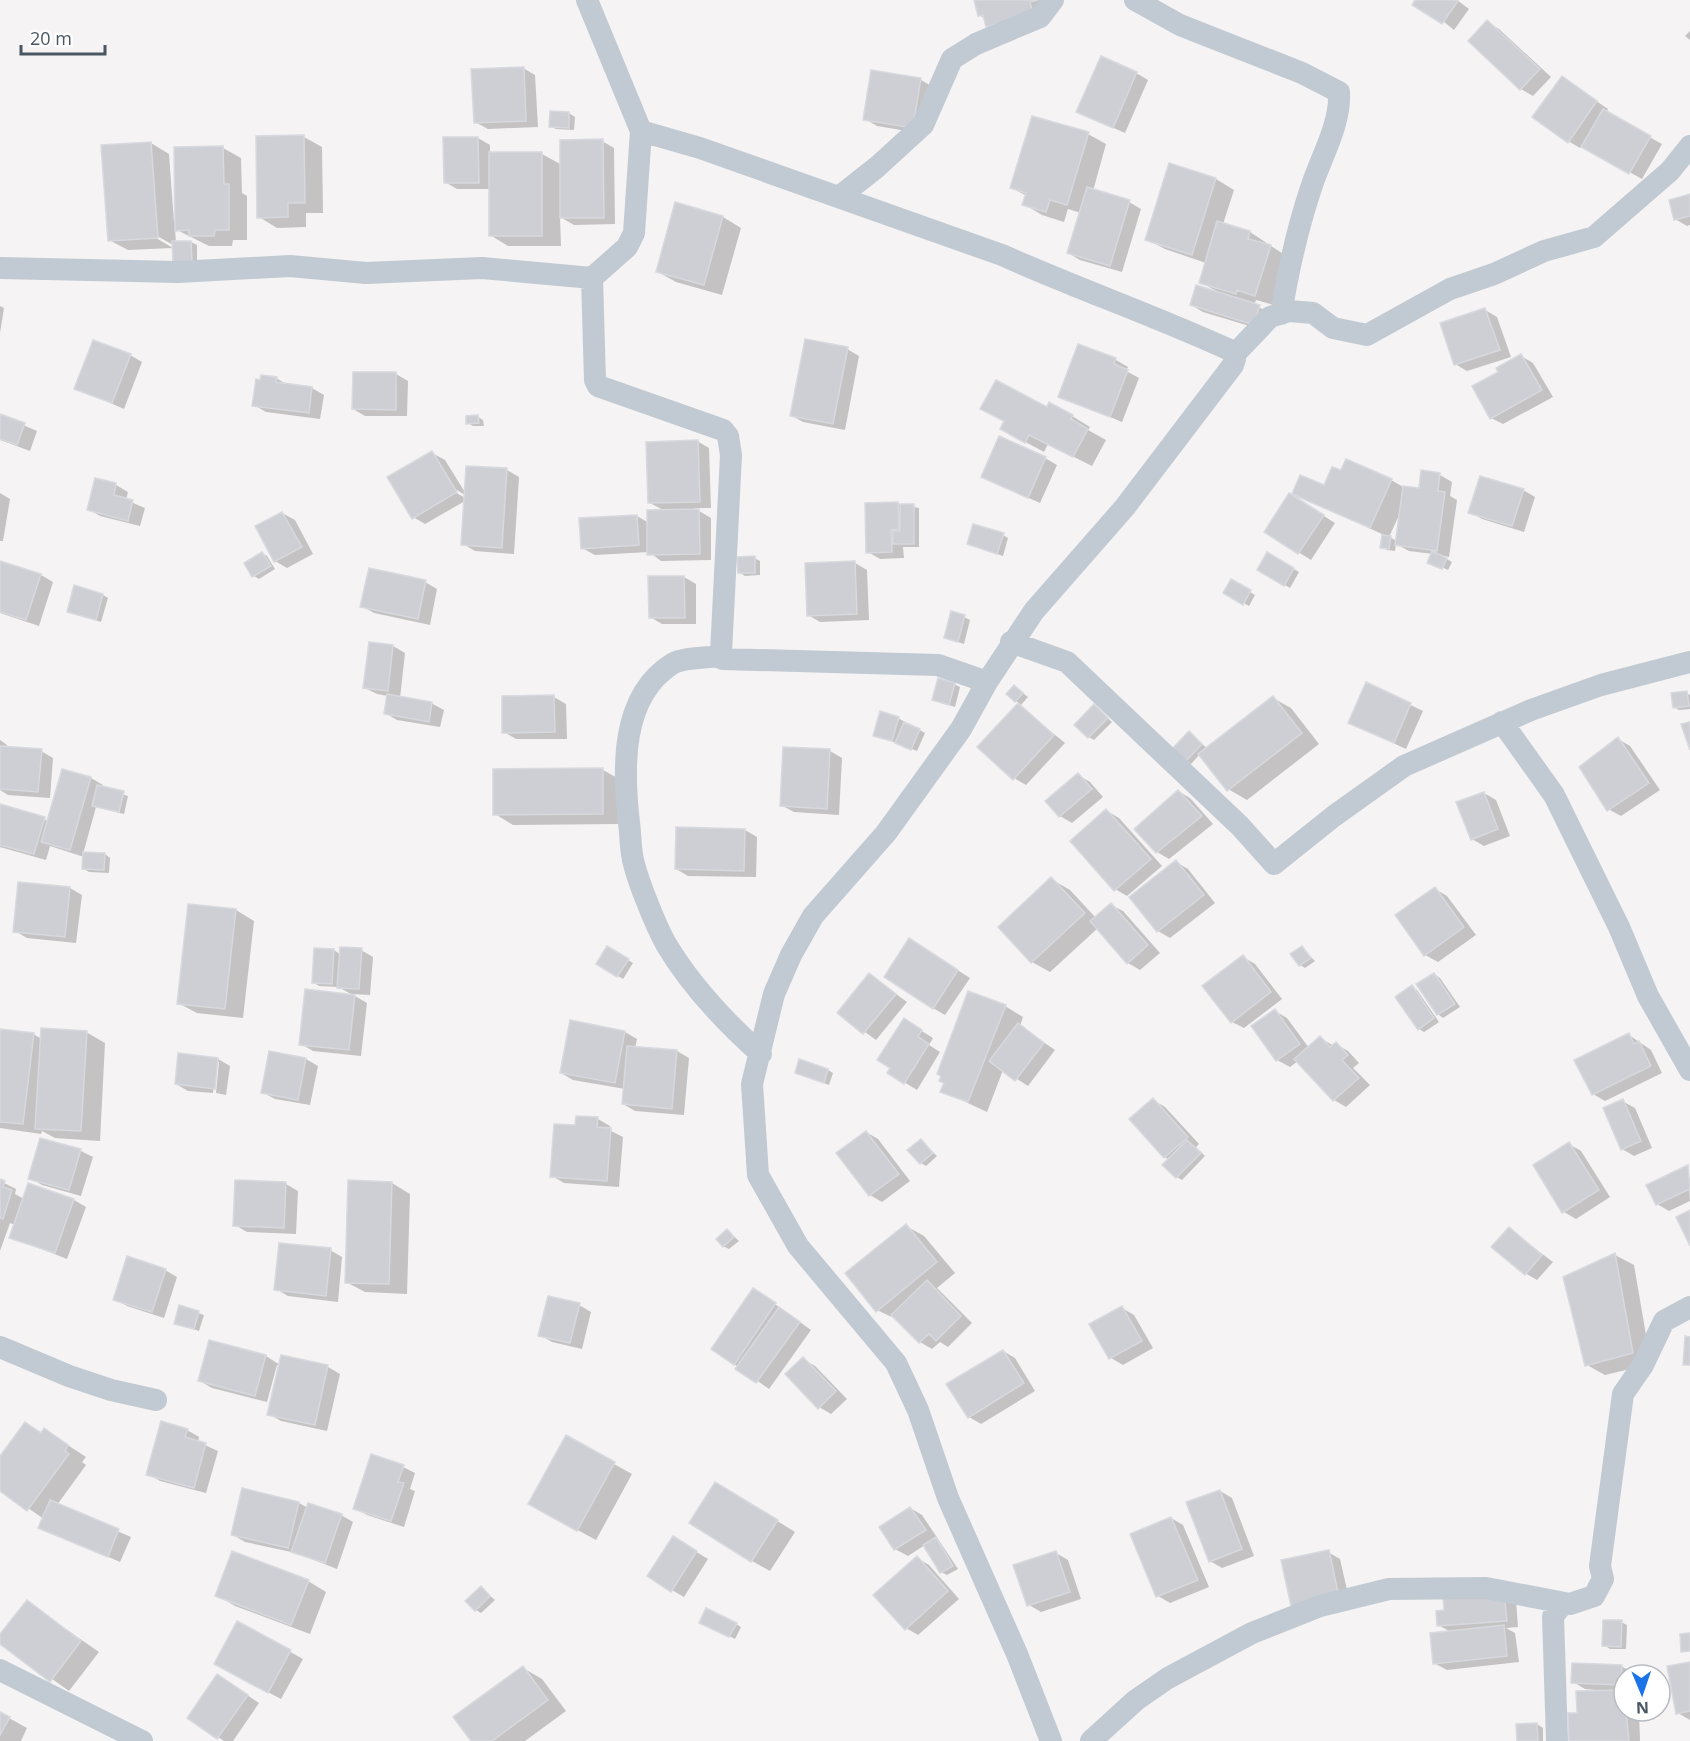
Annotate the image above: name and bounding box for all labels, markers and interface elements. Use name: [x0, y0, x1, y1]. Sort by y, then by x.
scale bar: [21, 18, 105, 56]
text: 20 m: [30, 26, 72, 50]
north arrow: [1612, 1663, 1672, 1723]
text: N: [1636, 1697, 1649, 1719]

